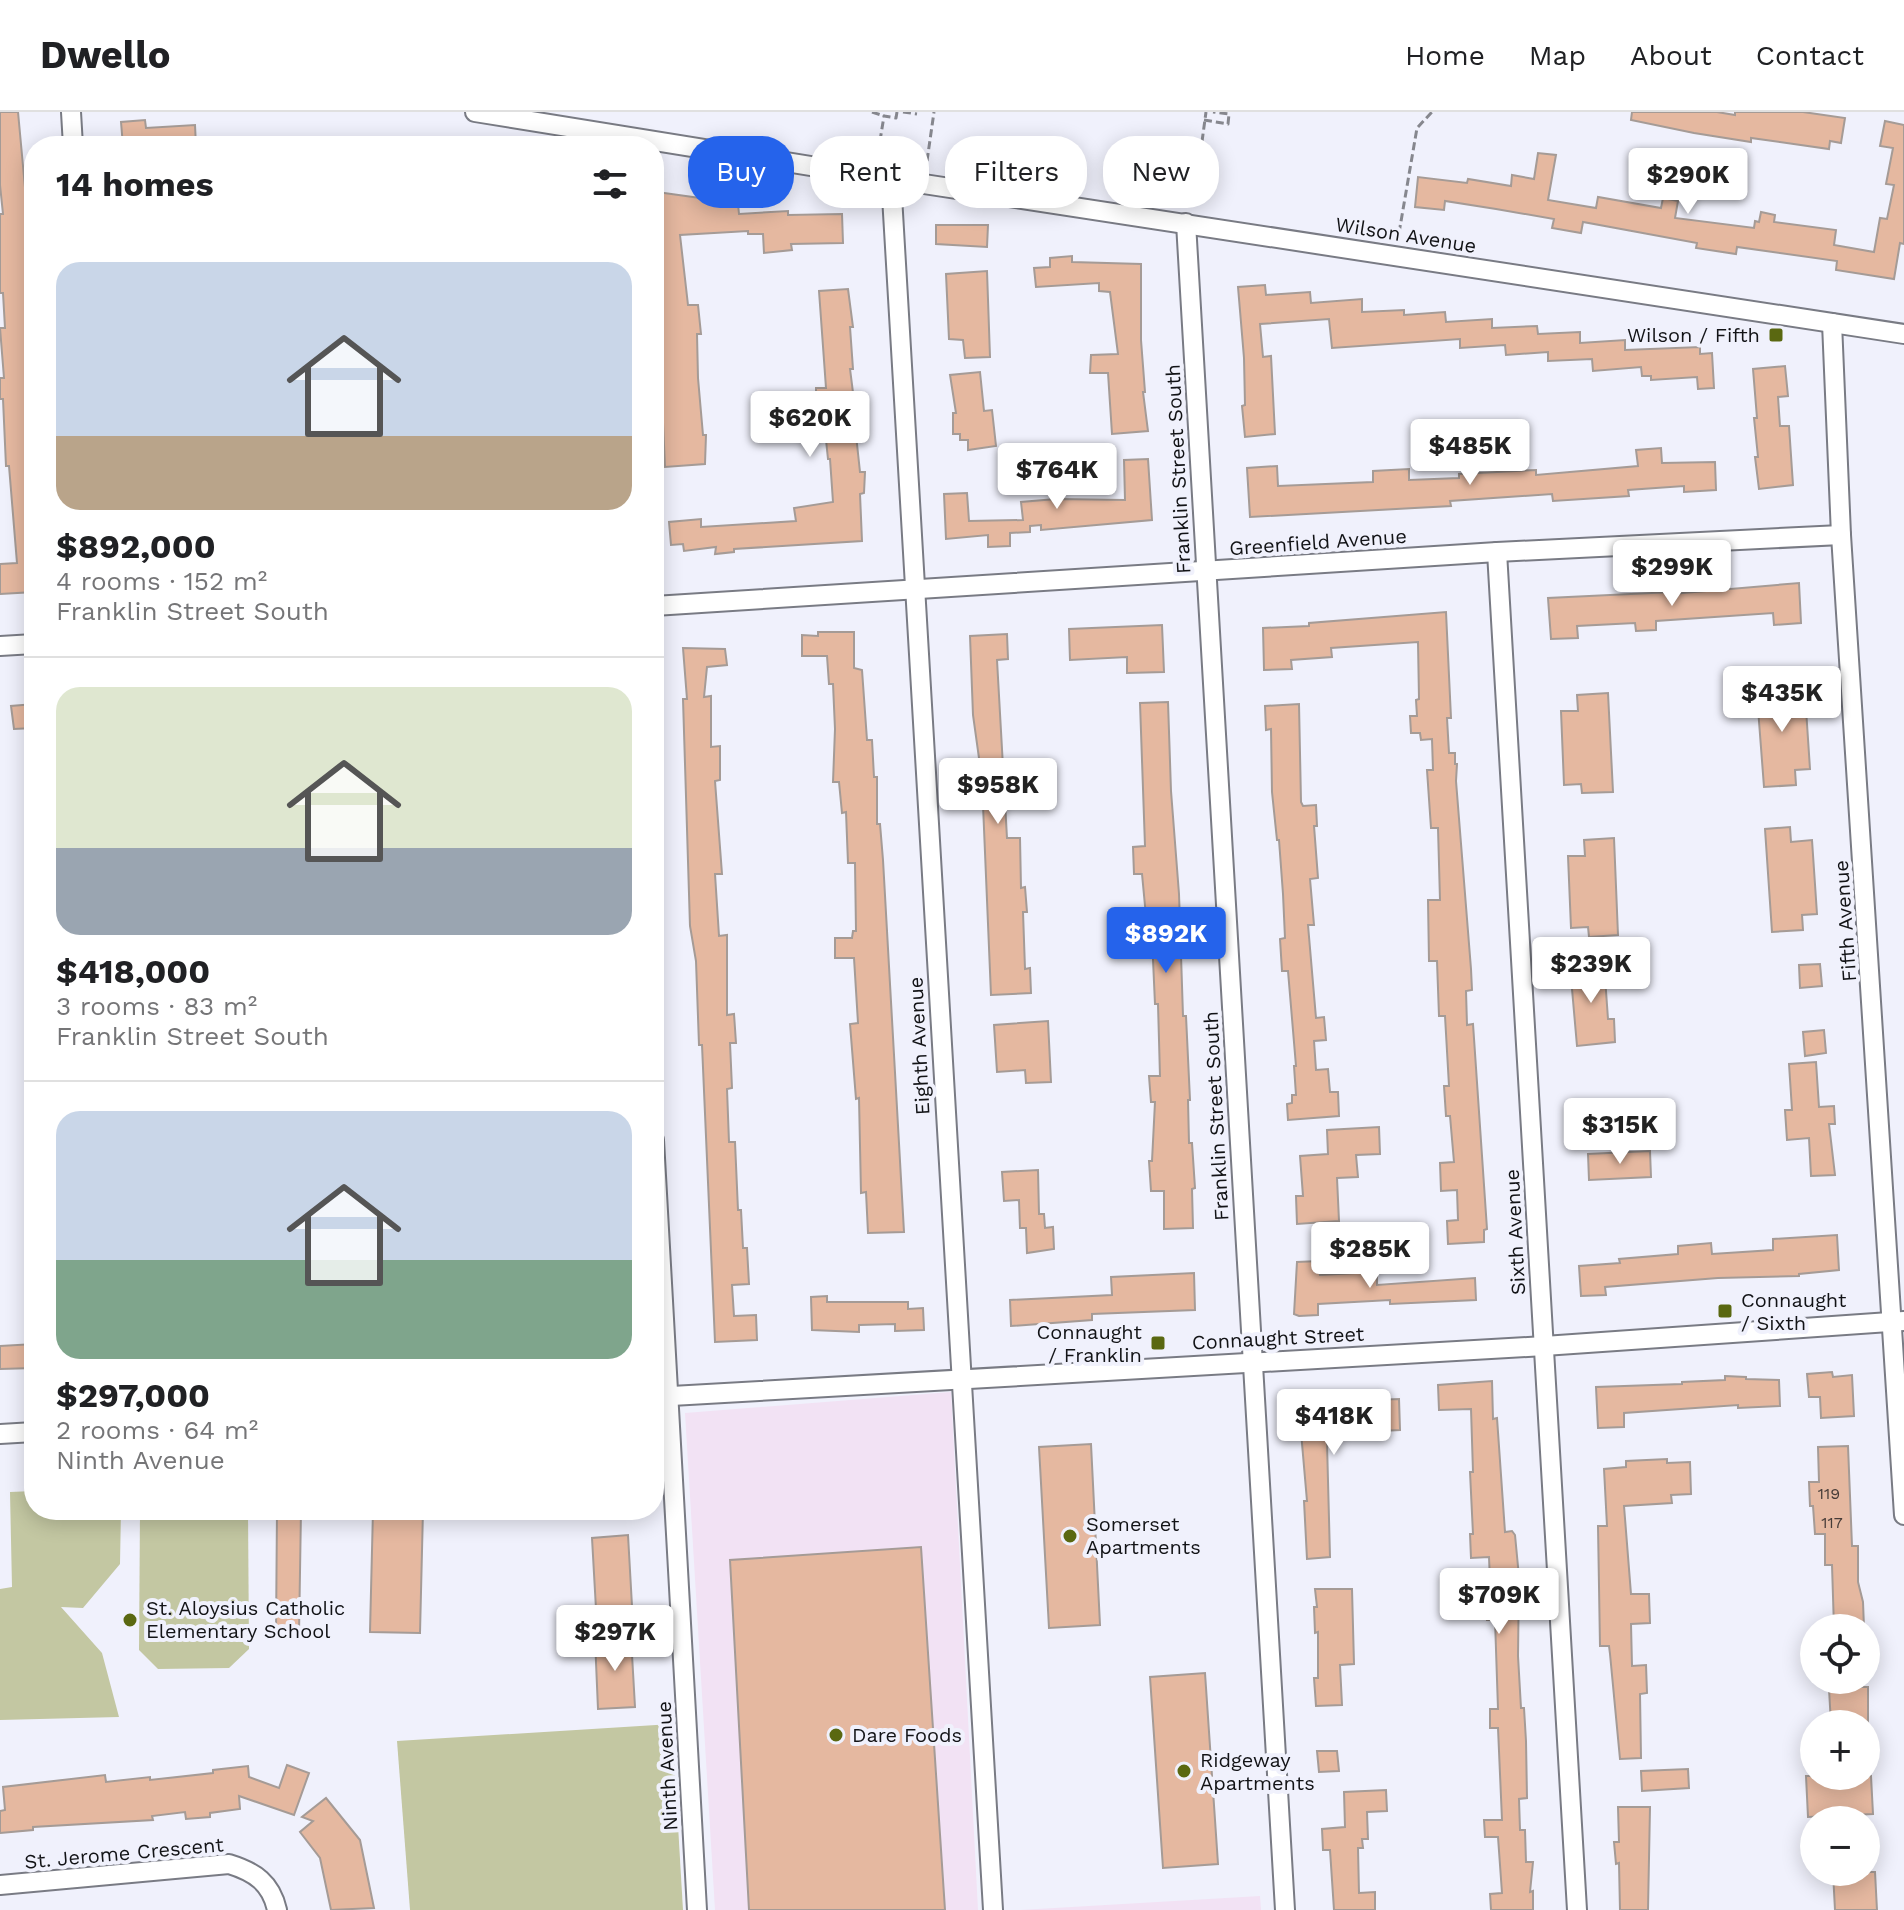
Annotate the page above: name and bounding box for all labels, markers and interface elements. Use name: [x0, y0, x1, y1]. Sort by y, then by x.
text: Dwello: [40, 33, 170, 77]
text: Home: [1405, 39, 1485, 72]
text: Map: [1529, 39, 1586, 72]
text: About: [1630, 39, 1712, 72]
text: Contact: [1756, 39, 1864, 72]
chip: Buy: [688, 136, 794, 208]
chip: Rent: [810, 136, 929, 208]
chip: Filters: [945, 136, 1087, 208]
chip: New: [1103, 136, 1219, 208]
pin: $290K: [1632, 148, 1744, 216]
text: $290K: [1647, 159, 1729, 189]
icon: filters: [588, 162, 632, 206]
text: 14 homes: [56, 164, 214, 204]
street label: Wilson Avenue: [1334, 212, 1478, 258]
icon: home: [272, 314, 416, 458]
place label: Wilson / Fifth: [1627, 323, 1760, 347]
marker: Wilson / Fifth: [1767, 326, 1785, 344]
street label: Franklin Street South: [1161, 364, 1195, 574]
pin: $620K: [754, 391, 866, 459]
text: $620K: [769, 402, 851, 432]
pin: $485K: [1414, 419, 1526, 487]
text: $485K: [1429, 430, 1511, 460]
pin: $764K: [1001, 443, 1113, 511]
text: $764K: [1016, 454, 1098, 484]
street label: Greenfield Avenue: [1228, 524, 1408, 560]
text: $892,000: [56, 526, 216, 566]
pin: $299K: [1616, 540, 1728, 608]
text: $299K: [1631, 551, 1713, 581]
text: 4 rooms · 152 m²: [56, 566, 267, 596]
text: Franklin Street South: [56, 596, 329, 626]
pin: $435K: [1726, 666, 1838, 734]
text: $435K: [1741, 677, 1823, 707]
icon: home: [272, 739, 416, 883]
pin: $958K: [942, 758, 1054, 826]
text: $958K: [957, 769, 1039, 799]
street label: Fifth Avenue: [1829, 859, 1861, 983]
pin: $892K: [1110, 907, 1222, 975]
text: $892K: [1125, 918, 1207, 948]
pin: $239K: [1535, 937, 1647, 1005]
text: $239K: [1550, 948, 1632, 978]
text: $418,000: [56, 951, 210, 991]
street label: Eighth Avenue: [903, 976, 935, 1116]
text: 3 rooms · 83 m²: [56, 991, 257, 1021]
street label: Franklin Street South: [1199, 1011, 1233, 1221]
text: Franklin Street South: [56, 1021, 329, 1051]
pin: $315K: [1564, 1098, 1676, 1166]
text: $315K: [1582, 1109, 1658, 1139]
icon: home: [272, 1163, 416, 1307]
street label: Sixth Avenue: [1500, 1168, 1530, 1296]
pin: $285K: [1314, 1222, 1426, 1290]
text: $285K: [1329, 1233, 1411, 1263]
place label: Connaught / Sixth: [1741, 1288, 1847, 1335]
marker: Connaught / Sixth: [1716, 1302, 1734, 1320]
place label: Connaught / Franklin: [1037, 1320, 1143, 1367]
street label: Connaught Street: [1191, 1321, 1365, 1354]
marker: Connaught / Franklin: [1149, 1334, 1167, 1352]
text: $297,000: [56, 1375, 210, 1415]
pin: $418K: [1278, 1389, 1390, 1457]
text: $418K: [1295, 1400, 1373, 1430]
text: 2 rooms · 64 m²: [56, 1415, 258, 1445]
text: Ninth Avenue: [56, 1445, 225, 1475]
house number: 119: [1818, 1484, 1840, 1503]
place label: Somerset Apartments: [1086, 1512, 1201, 1559]
house number: 117: [1821, 1513, 1843, 1532]
marker: Somerset Apartments: [1061, 1527, 1079, 1545]
pin: $709K: [1443, 1568, 1555, 1636]
text: $709K: [1458, 1579, 1540, 1609]
place label: St. Aloysius Catholic Elementary School: [146, 1596, 345, 1643]
pin: $297K: [559, 1605, 671, 1673]
marker: St. Aloysius Catholic Elementary School: [121, 1611, 139, 1629]
map controls: [1800, 1614, 1880, 1886]
button: locate: [1800, 1614, 1880, 1694]
text: $297K: [574, 1616, 656, 1646]
street label: Ninth Avenue: [652, 1701, 682, 1831]
button: +: [1800, 1710, 1880, 1790]
place label: Dare Foods: [852, 1723, 962, 1747]
marker: Dare Foods: [827, 1726, 845, 1744]
place label: Ridgeway Apartments: [1200, 1748, 1315, 1795]
marker: Ridgeway Apartments: [1175, 1762, 1193, 1780]
button: −: [1800, 1806, 1880, 1886]
street label: St. Jerome Crescent: [23, 1832, 225, 1874]

